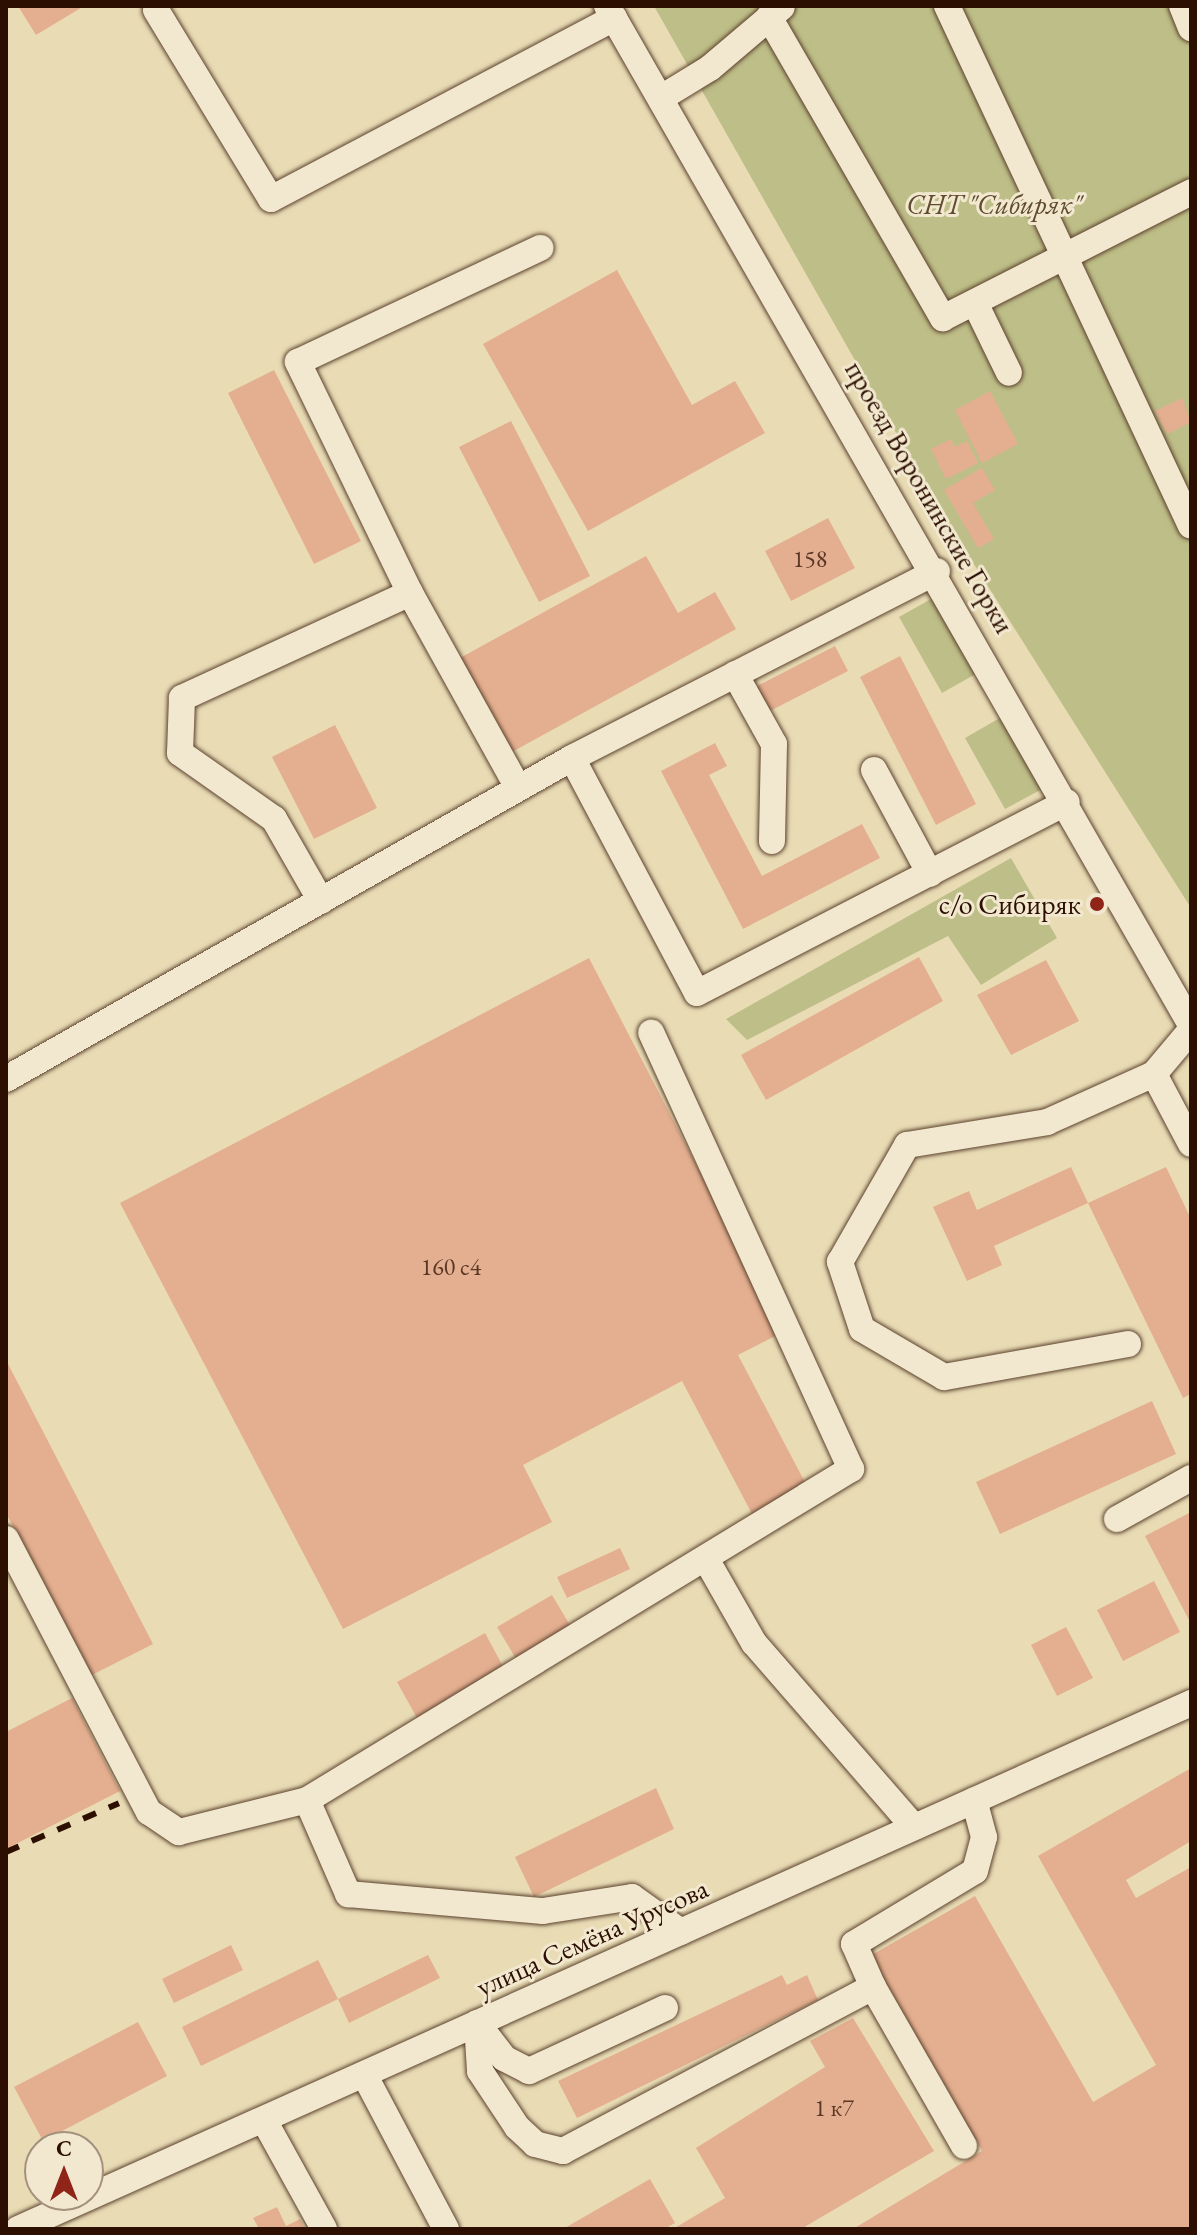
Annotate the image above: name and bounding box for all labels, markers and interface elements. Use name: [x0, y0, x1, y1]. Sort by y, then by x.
park label: СНТ "Сибиряк": [906, 187, 1082, 221]
street label: проезд Воронинские Горки: [838, 355, 1022, 639]
house number: 158: [793, 545, 827, 573]
place label: с/о Сибиряк: [939, 887, 1081, 921]
marker: с/о Сибиряк: [1088, 895, 1106, 913]
house number: 160 с4: [421, 1253, 481, 1281]
street label: улица Семёна Урусова: [471, 1871, 713, 2003]
house number: 1 к7: [814, 2094, 854, 2122]
north arrow: [24, 2131, 104, 2211]
text: С: [56, 2134, 72, 2163]

